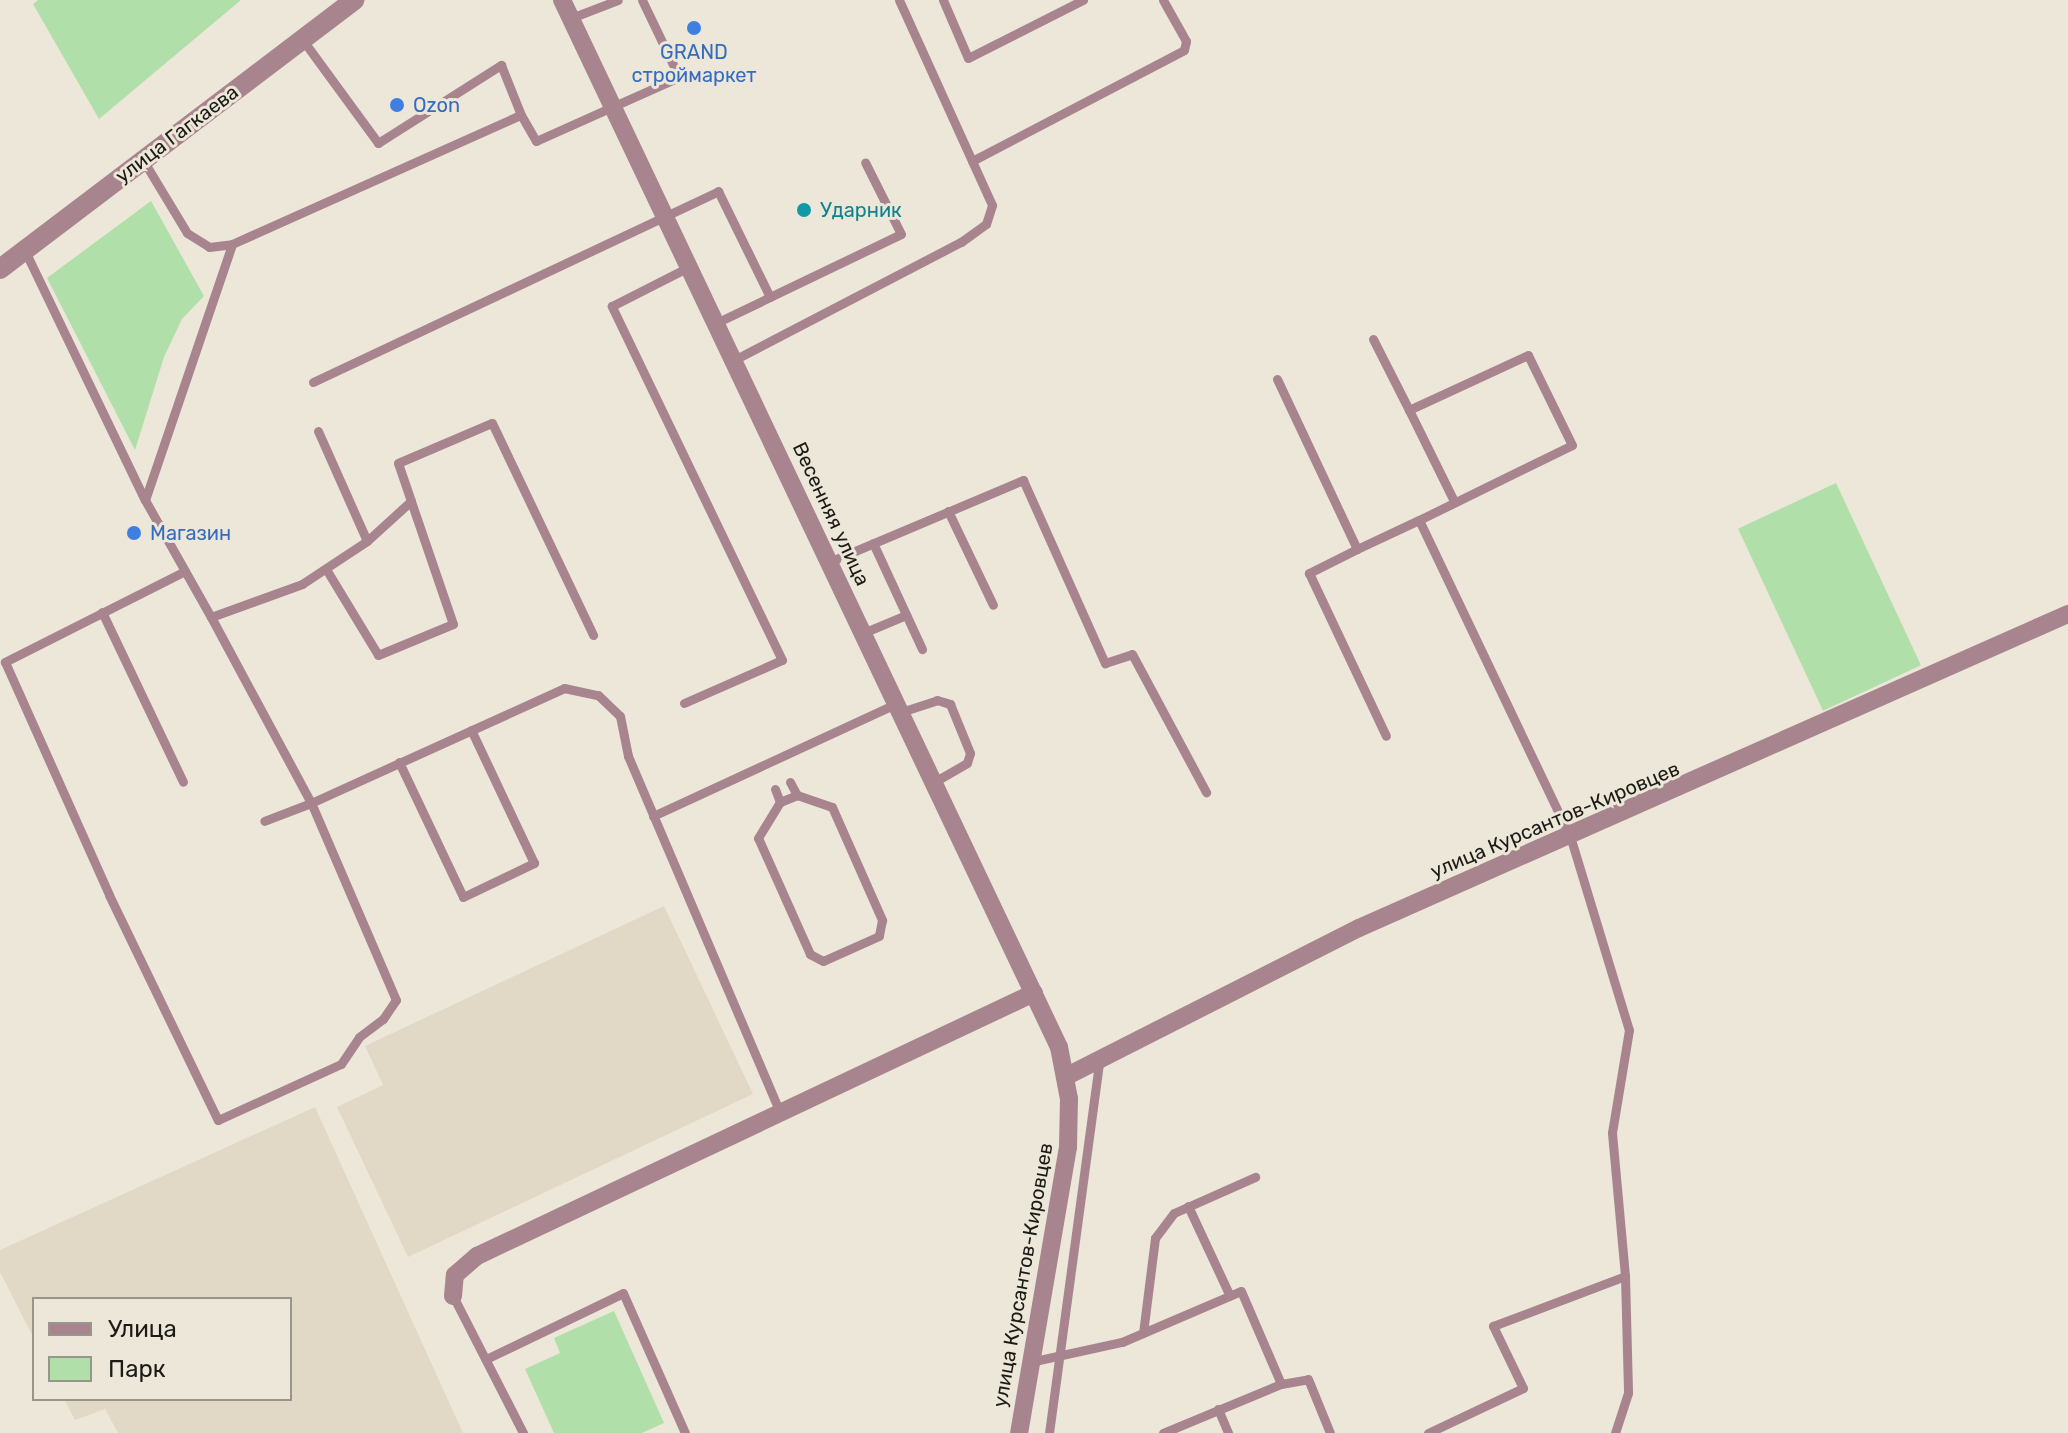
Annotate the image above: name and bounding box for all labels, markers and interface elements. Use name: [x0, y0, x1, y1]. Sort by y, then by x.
marker: GRAND строймаркет: [685, 19, 703, 37]
place label: GRAND строймаркет: [631, 40, 757, 87]
street label: улица Гагкаева: [111, 80, 243, 188]
place label: Ozon: [413, 93, 460, 117]
marker: Ozon: [388, 96, 406, 114]
place label: Ударник: [820, 198, 902, 222]
marker: Ударник: [795, 201, 813, 219]
street label: Весенняя улица: [787, 439, 875, 589]
place label: Магазин: [150, 521, 231, 545]
marker: Магазин: [125, 524, 143, 542]
street label: улица Курсантов-Кировцев: [1427, 757, 1683, 883]
street label: улица Курсантов-Кировцев: [988, 1141, 1058, 1409]
legend: [32, 1297, 292, 1401]
text: Улица: [108, 1315, 177, 1343]
text: Парк: [108, 1355, 166, 1383]

